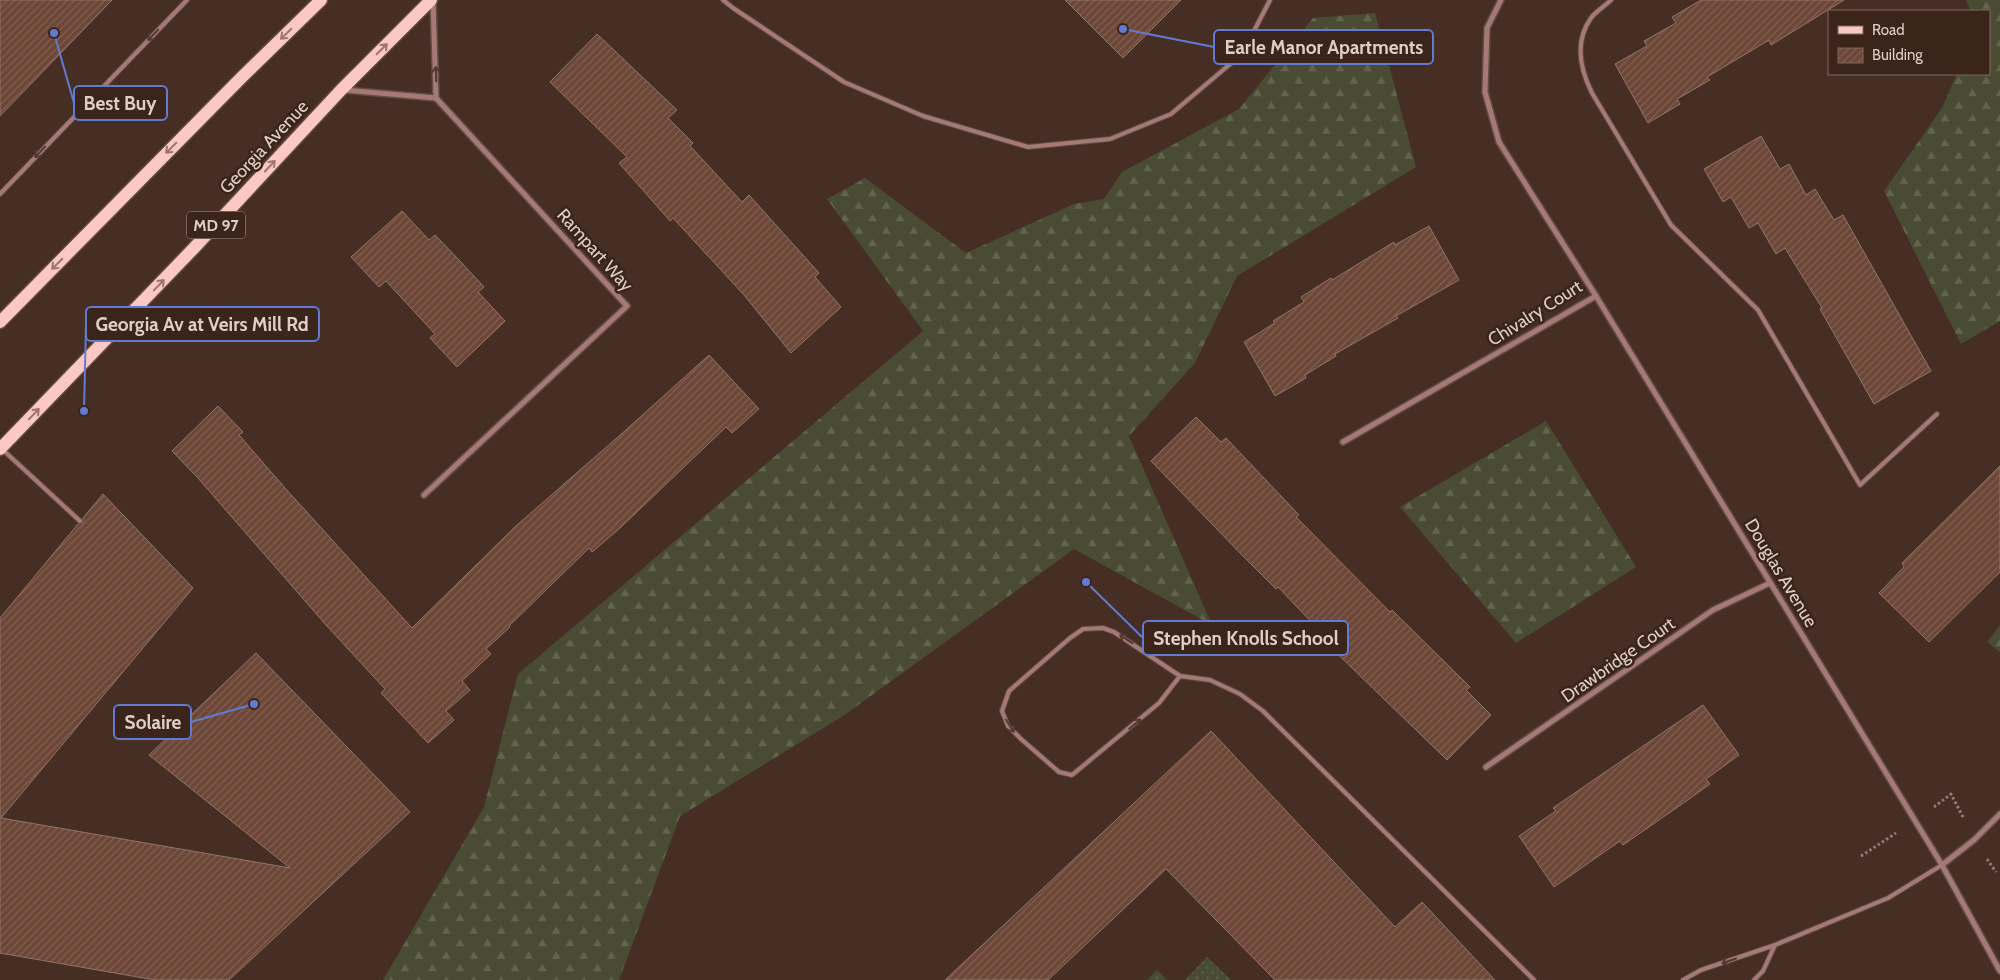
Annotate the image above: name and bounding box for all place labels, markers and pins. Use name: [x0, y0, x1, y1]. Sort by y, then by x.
callout: Earle Manor Apartments: [1214, 30, 1433, 64]
callout: Best Buy: [74, 86, 167, 120]
callout: Georgia Av at Veirs Mill Rd: [86, 307, 319, 341]
callout: Stephen Knolls School: [1143, 621, 1348, 655]
callout: Solaire: [114, 705, 191, 739]

